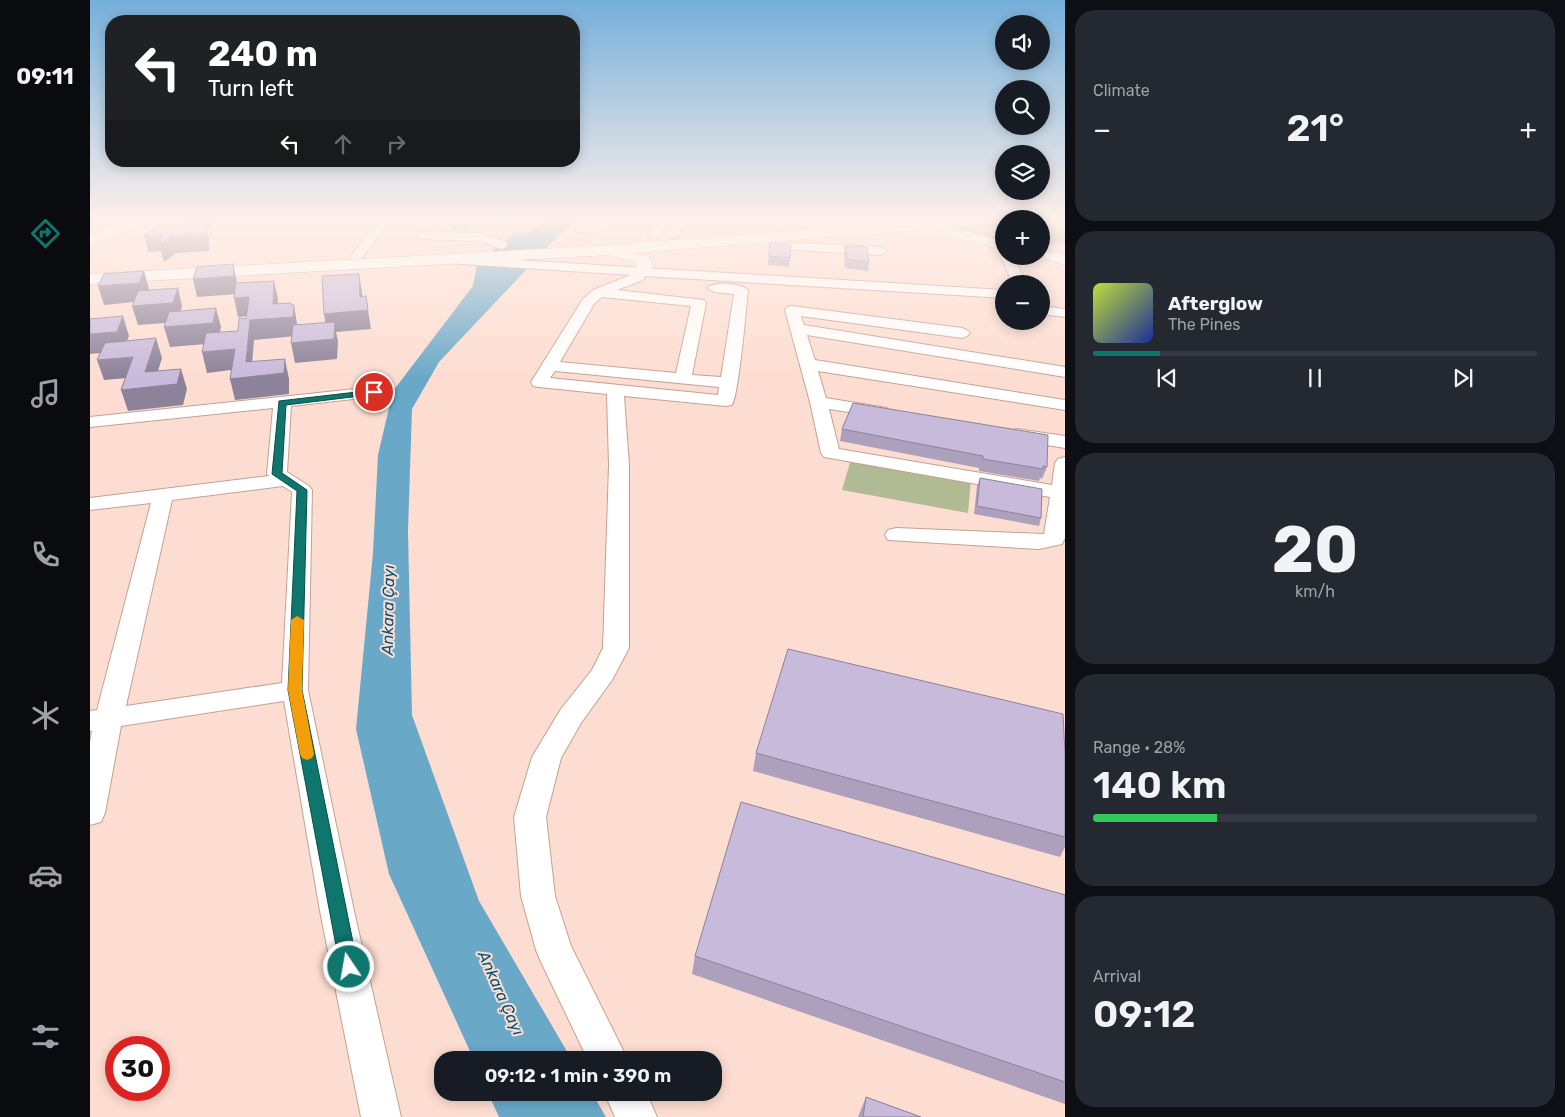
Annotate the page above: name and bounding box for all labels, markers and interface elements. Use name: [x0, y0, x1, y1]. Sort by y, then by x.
map controls: [995, 15, 1050, 330]
button: sound: [995, 15, 1050, 70]
text: 240 m: [208, 33, 318, 75]
icon: left: [125, 35, 190, 100]
text: 09:11: [16, 63, 74, 90]
text: Turn left: [208, 75, 294, 102]
button: search: [995, 80, 1050, 135]
text: Climate: [1093, 81, 1150, 100]
text: 21°: [1287, 105, 1344, 151]
text: −: [1093, 113, 1111, 146]
text: +: [1520, 113, 1537, 146]
icon: left: [276, 130, 304, 158]
icon: ahead: [329, 130, 357, 158]
icon: right: [382, 130, 410, 158]
button: layers: [995, 145, 1050, 200]
button: +: [995, 210, 1050, 265]
icon: directions: [28, 216, 63, 251]
button: −: [995, 275, 1050, 330]
text: Afterglow: [1168, 292, 1263, 315]
text: The Pines: [1168, 315, 1241, 334]
icon: previous: [1153, 364, 1181, 392]
icon: pause: [1301, 364, 1329, 392]
icon: next: [1449, 364, 1477, 392]
pin: [353, 371, 395, 413]
icon: music: [28, 376, 63, 411]
icon: arrive: [360, 378, 388, 406]
text: 20: [1272, 511, 1358, 588]
icon: phone: [28, 537, 63, 572]
water label: Ankara Çayı: [378, 565, 398, 656]
text: km/h: [1295, 582, 1335, 601]
icon: climate: [28, 698, 63, 733]
text: Range · 28%: [1093, 738, 1185, 757]
text: 140 km: [1093, 762, 1226, 808]
icon: car: [28, 858, 63, 893]
position arrow: [322, 940, 374, 992]
water label: Ankara Çayı: [474, 947, 528, 1038]
text: Arrival: [1093, 967, 1141, 986]
text: 09:12: [1093, 991, 1195, 1037]
icon: filters: [28, 1019, 63, 1054]
speed limit sign: 30: [105, 1036, 170, 1101]
text: 09:12 · 1 min · 390 m: [485, 1064, 671, 1087]

